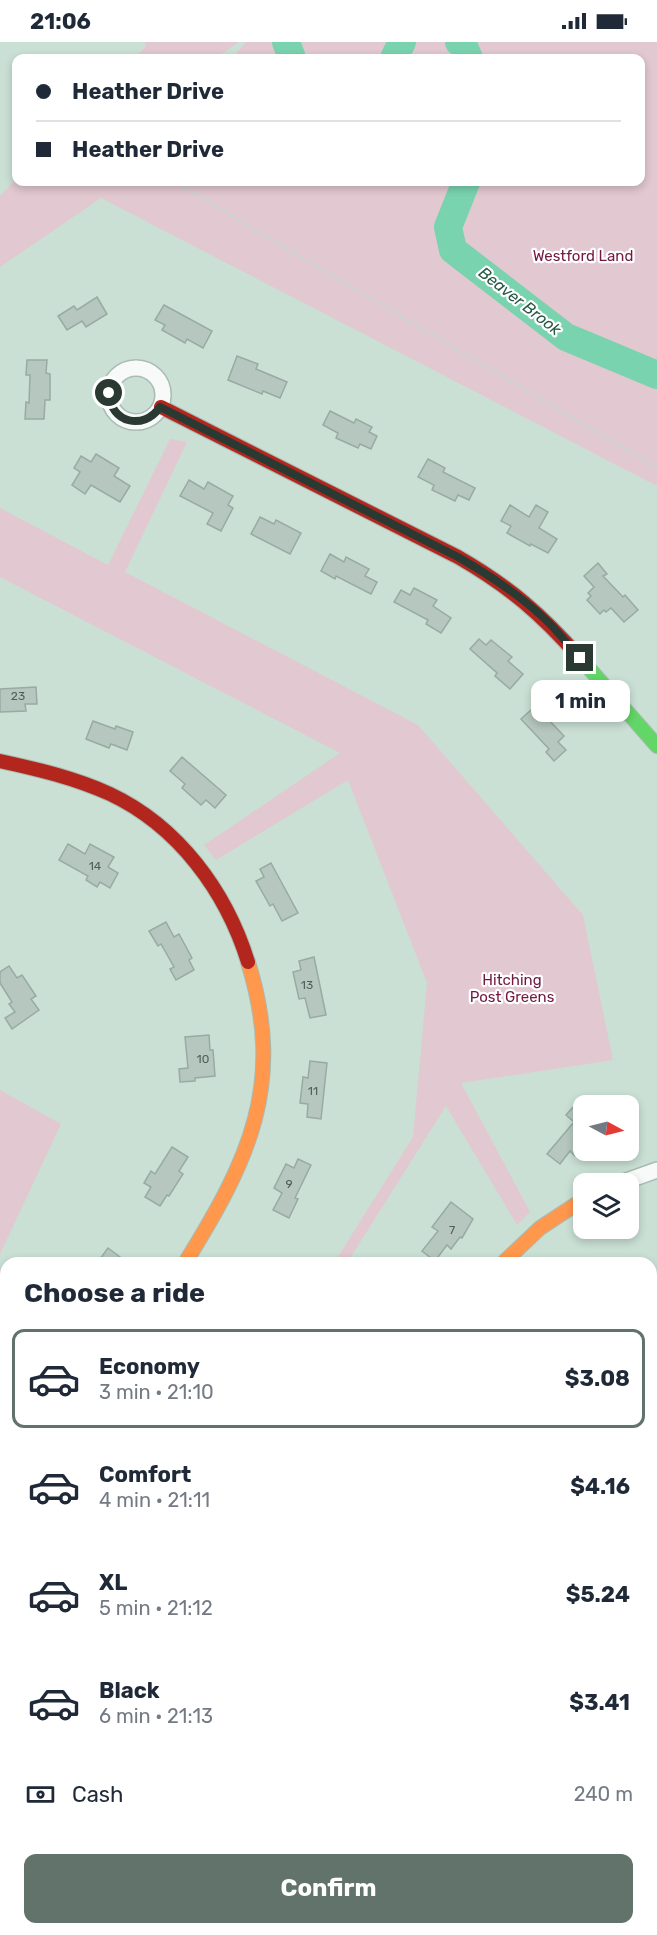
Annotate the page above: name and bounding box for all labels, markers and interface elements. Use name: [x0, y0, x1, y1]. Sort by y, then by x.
text: 21:06: [30, 8, 91, 35]
text: Heather Drive: [72, 78, 224, 105]
text: Heather Drive: [72, 136, 224, 163]
park label: Westford Land: [533, 247, 633, 265]
water label: Beaver Brook: [475, 263, 566, 340]
route start: [95, 379, 122, 406]
route end: [566, 644, 593, 671]
callout: 1 min: [530, 679, 630, 721]
house number: 23: [11, 689, 25, 703]
text: 1 min: [555, 689, 606, 713]
house number: 14: [89, 859, 102, 873]
park label: Hitching Post Greens: [470, 971, 555, 1006]
house number: 13: [301, 978, 313, 992]
house number: 10: [197, 1052, 209, 1066]
house number: 11: [308, 1084, 318, 1098]
north arrow: [573, 1095, 639, 1161]
map controls: [573, 1095, 639, 1239]
button: layers: [573, 1173, 639, 1239]
house number: 9: [285, 1177, 293, 1191]
house number: 7: [449, 1223, 455, 1237]
text: Choose a ride: [24, 1277, 205, 1309]
icon: car: [27, 1352, 81, 1406]
text: Economy: [99, 1353, 200, 1380]
text: $3.08: [565, 1365, 630, 1392]
text: 3 min · 21:10: [99, 1380, 214, 1404]
icon: car: [27, 1460, 81, 1514]
text: Comfort: [99, 1461, 191, 1488]
text: $4.16: [570, 1473, 630, 1500]
text: 4 min · 21:11: [99, 1488, 210, 1512]
icon: car: [27, 1568, 81, 1622]
text: XL: [99, 1569, 127, 1596]
text: $5.24: [566, 1581, 630, 1608]
text: 5 min · 21:12: [99, 1596, 213, 1620]
icon: car: [27, 1676, 81, 1730]
text: Black: [99, 1677, 160, 1704]
text: $3.41: [569, 1689, 630, 1716]
text: 6 min · 21:13: [99, 1704, 213, 1728]
icon: cash: [24, 1778, 57, 1811]
text: Cash: [72, 1781, 123, 1808]
text: 240 m: [574, 1782, 633, 1806]
button: Confirm: [24, 1854, 633, 1923]

